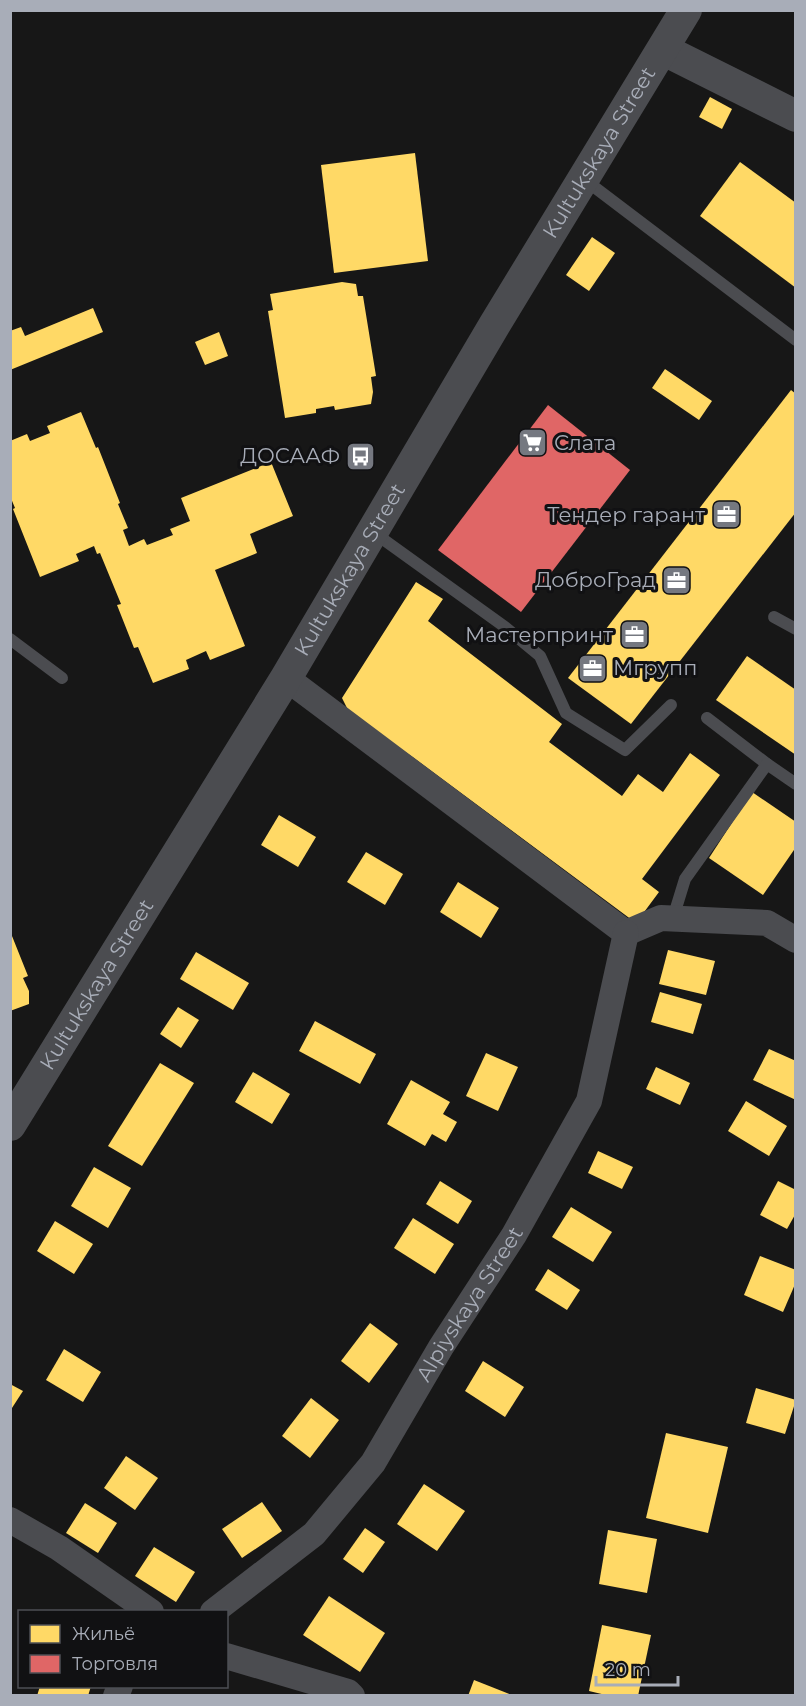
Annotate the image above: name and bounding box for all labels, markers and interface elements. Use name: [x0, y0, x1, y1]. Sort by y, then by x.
street label: Kultukskaya Street: [537, 62, 660, 243]
supermarket icon: Слата: [517, 427, 549, 459]
place label: Слата: [554, 430, 616, 455]
bus stop icon: ДОСААФ: [345, 440, 377, 472]
place label: ДОСААФ: [240, 443, 340, 468]
street label: Kultukskaya Street: [289, 479, 410, 660]
office icon: Тендер гарант: [710, 499, 742, 531]
place label: Тендер гарант: [547, 502, 705, 527]
office icon: ДоброГрад: [661, 564, 693, 596]
place label: ДоброГрад: [535, 567, 656, 592]
office icon: Мастерпринт: [618, 619, 650, 651]
place label: Мастерпринт: [465, 622, 613, 647]
office icon: Мгрупп: [576, 652, 608, 684]
place label: Мгрупп: [613, 655, 697, 680]
street label: Kultukskaya Street: [34, 894, 158, 1074]
street label: Alpiyskaya Street: [411, 1222, 528, 1386]
legend: [18, 1610, 228, 1688]
text: Жильё: [72, 1623, 135, 1645]
scale bar: [596, 1649, 678, 1687]
text: Торговля: [72, 1653, 158, 1675]
text: 20 m: [605, 1659, 651, 1681]

